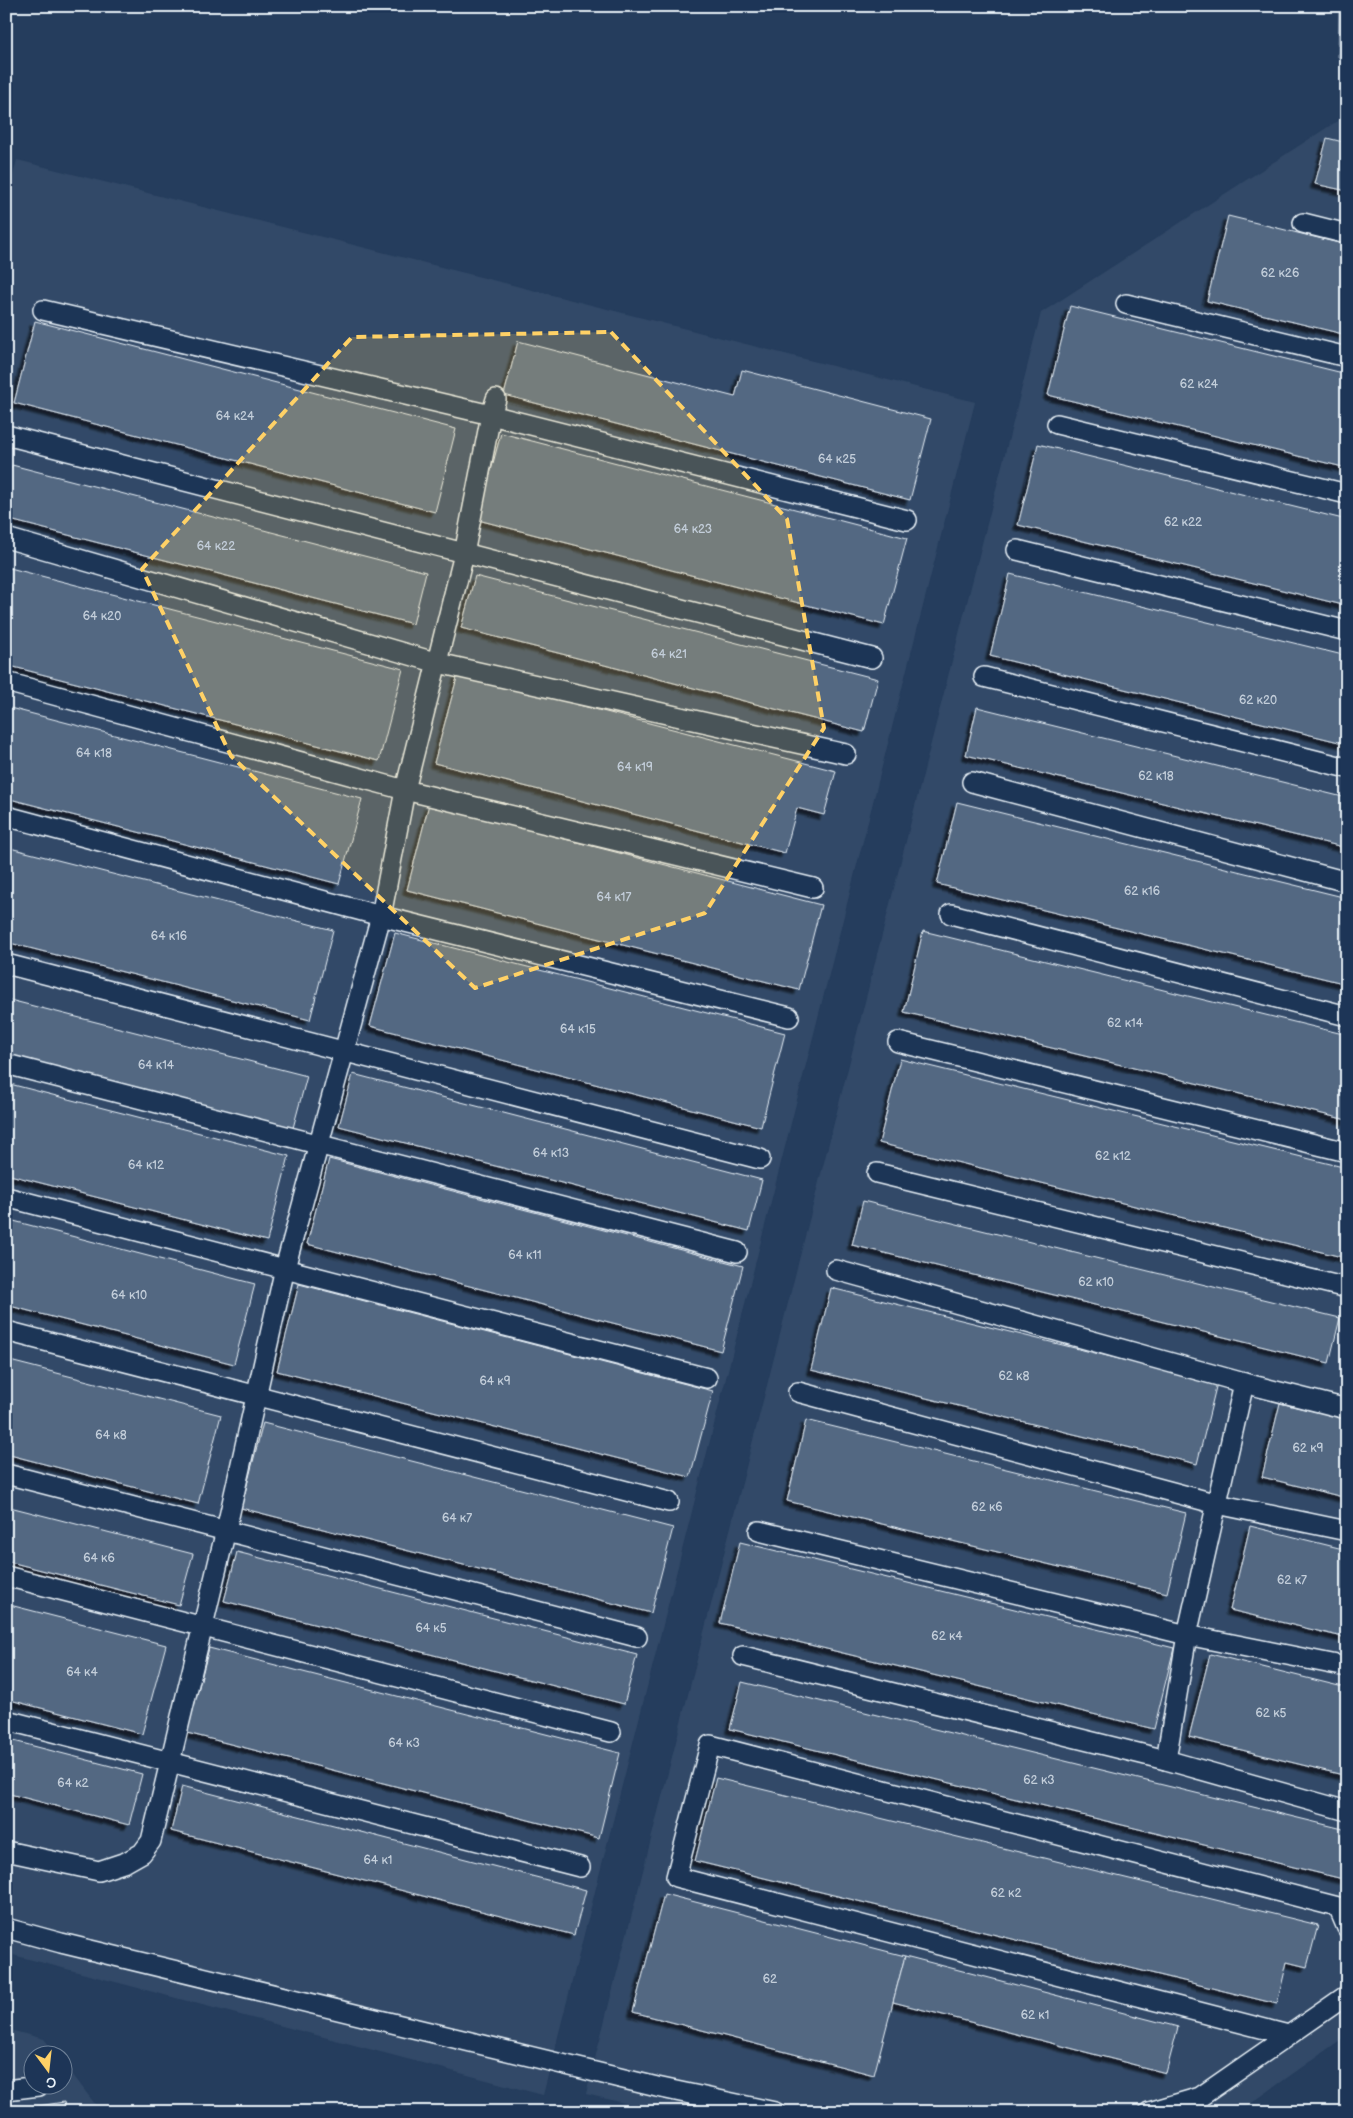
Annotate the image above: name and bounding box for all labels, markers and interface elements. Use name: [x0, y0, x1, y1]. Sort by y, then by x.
house number: 62 к26: [1261, 266, 1299, 281]
house number: 62 к24: [1180, 377, 1219, 392]
house number: 64 к24: [216, 409, 255, 424]
house number: 64 к25: [818, 452, 856, 467]
house number: 62 к22: [1164, 515, 1202, 530]
house number: 64 к23: [674, 522, 712, 537]
house number: 64 к22: [197, 539, 235, 554]
house number: 64 к20: [83, 609, 121, 624]
house number: 64 к21: [651, 647, 687, 662]
house number: 62 к20: [1239, 693, 1277, 708]
house number: 64 к18: [76, 746, 112, 761]
house number: 64 к19: [617, 760, 653, 775]
house number: 62 к18: [1138, 769, 1174, 784]
house number: 62 к16: [1124, 884, 1160, 899]
house number: 64 к17: [597, 890, 632, 905]
house number: 64 к16: [151, 929, 187, 944]
house number: 62 к14: [1107, 1016, 1144, 1031]
house number: 64 к15: [560, 1022, 596, 1037]
house number: 64 к14: [138, 1058, 175, 1073]
house number: 64 к13: [533, 1146, 569, 1161]
house number: 62 к12: [1095, 1149, 1131, 1164]
house number: 64 к12: [128, 1158, 164, 1173]
house number: 64 к11: [508, 1248, 542, 1263]
house number: 62 к10: [1078, 1275, 1114, 1290]
house number: 64 к10: [111, 1288, 147, 1303]
house number: 62 к8: [998, 1369, 1030, 1384]
house number: 64 к9: [479, 1374, 511, 1389]
house number: 64 к8: [95, 1428, 127, 1443]
house number: 62 к9: [1293, 1441, 1324, 1456]
house number: 62 к6: [971, 1500, 1003, 1515]
house number: 64 к7: [442, 1511, 472, 1526]
house number: 64 к6: [83, 1551, 115, 1566]
house number: 62 к7: [1277, 1573, 1307, 1588]
house number: 64 к5: [415, 1621, 447, 1636]
house number: 62 к4: [931, 1629, 963, 1644]
house number: 64 к4: [66, 1665, 98, 1680]
house number: 62 к5: [1256, 1706, 1287, 1721]
house number: 64 к3: [388, 1736, 420, 1751]
house number: 62 к3: [1023, 1773, 1055, 1788]
house number: 64 к2: [57, 1776, 89, 1791]
house number: 64 к1: [364, 1853, 392, 1868]
house number: 62 к2: [990, 1886, 1022, 1901]
house number: 62: [763, 1972, 777, 1987]
house number: 62 к1: [1021, 2008, 1049, 2023]
north arrow: [22, 2046, 72, 2096]
text: С: [44, 2073, 58, 2092]

